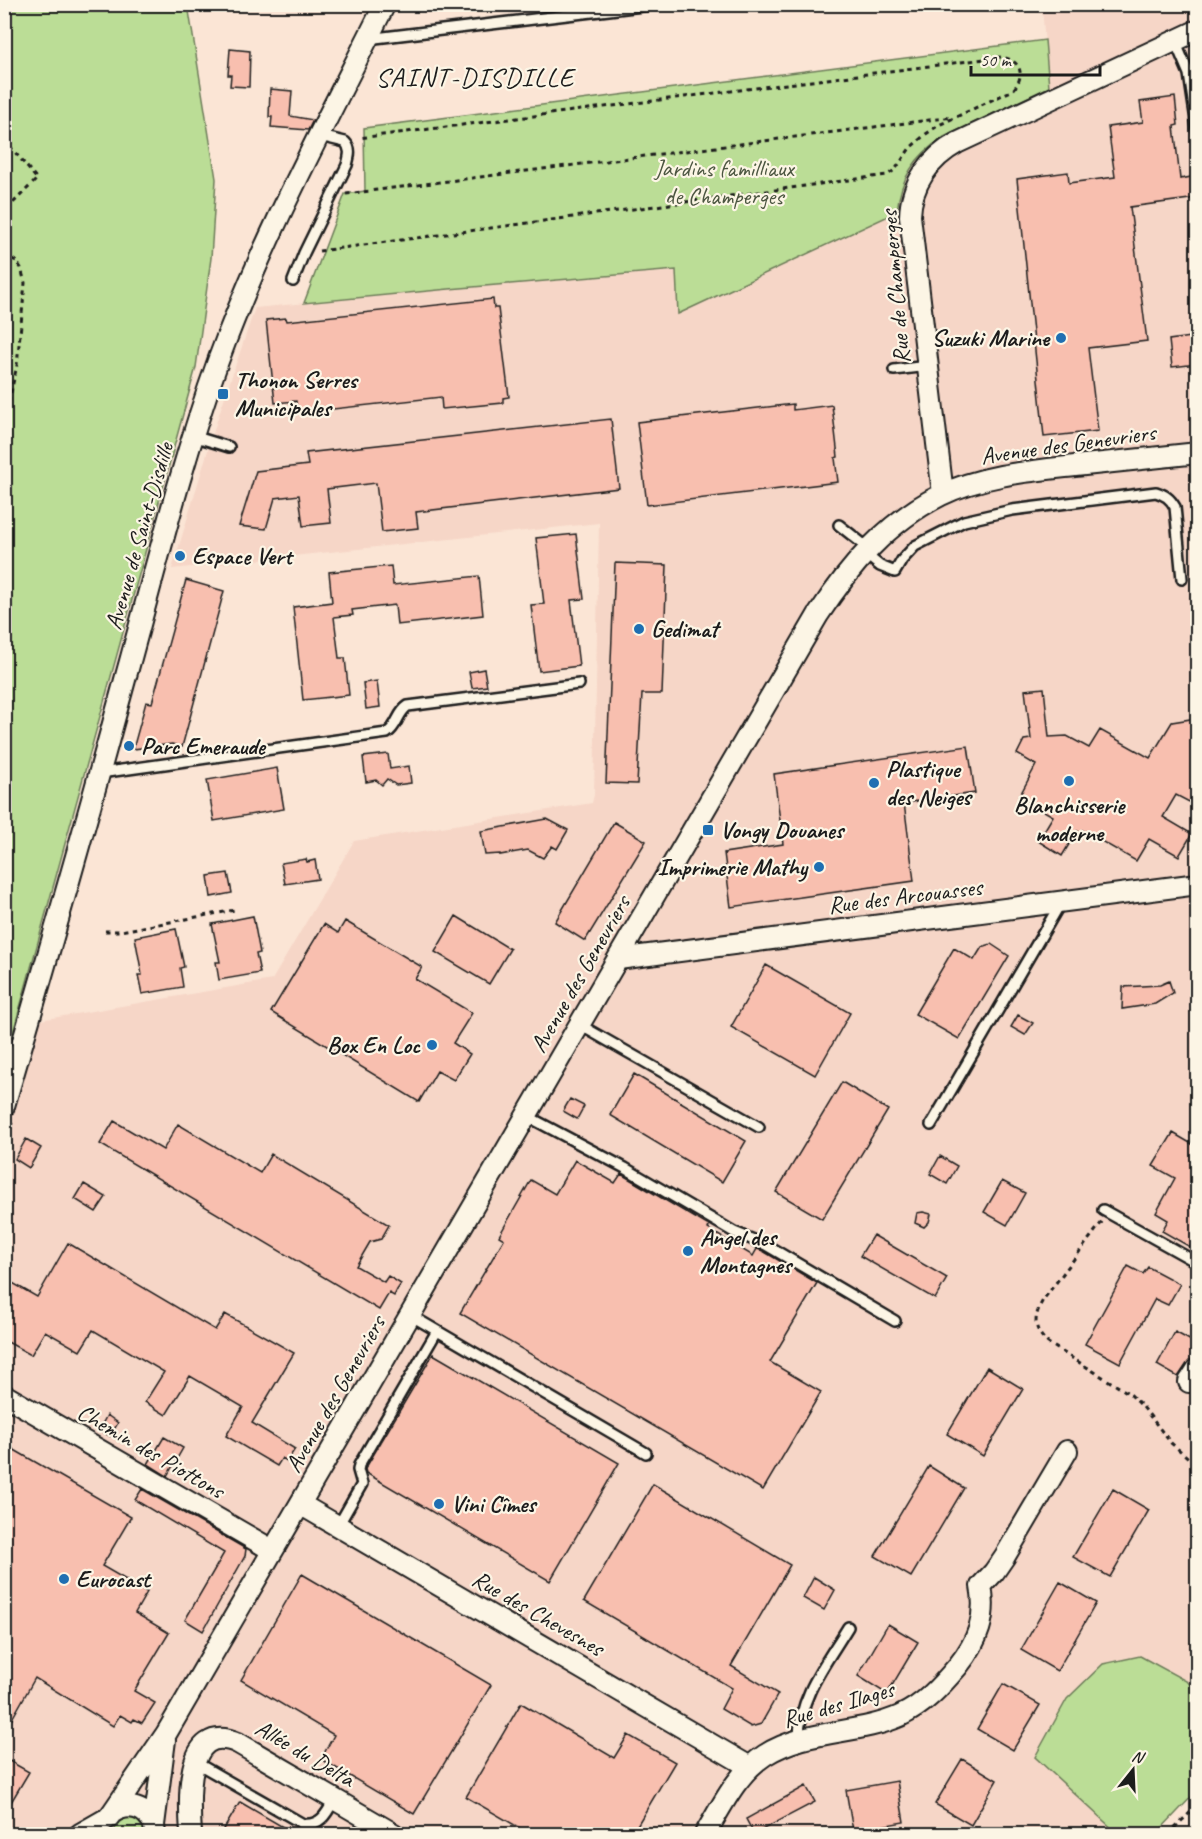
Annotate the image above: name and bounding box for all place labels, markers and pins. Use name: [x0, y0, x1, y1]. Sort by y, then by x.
place label: Suzuki Marine: [931, 323, 1051, 353]
marker: Suzuki Marine: [1054, 331, 1068, 345]
place label: Thonon Serres Municipales: [235, 365, 359, 423]
marker: Thonon Serres Municipales: [216, 387, 230, 401]
place label: Espace Vert: [192, 541, 295, 571]
marker: Espace Vert: [173, 549, 187, 563]
place label: Gedimat: [651, 614, 722, 644]
marker: Gedimat: [632, 622, 646, 636]
place label: Parc Emeraude: [141, 731, 267, 761]
marker: Parc Emeraude: [122, 739, 136, 753]
place label: Plastique des Neiges: [886, 754, 973, 812]
marker: Blanchisserie moderne: [1062, 774, 1076, 788]
marker: Plastique des Neiges: [867, 776, 881, 790]
place label: Blanchisserie moderne: [1014, 790, 1126, 848]
place label: Vongy Douanes: [720, 815, 846, 845]
marker: Vongy Douanes: [701, 823, 715, 837]
place label: Imprimerie Mathy: [657, 852, 809, 882]
marker: Imprimerie Mathy: [812, 860, 826, 874]
place label: Box En Loc: [327, 1030, 421, 1060]
marker: Box En Loc: [425, 1038, 439, 1052]
place label: Angel des Montagnes: [700, 1222, 794, 1280]
marker: Angel des Montagnes: [681, 1244, 695, 1258]
place label: Vini Cîmes: [451, 1489, 538, 1519]
marker: Vini Cîmes: [432, 1497, 446, 1511]
place label: Eurocast: [76, 1564, 153, 1594]
marker: Eurocast: [57, 1572, 71, 1586]

